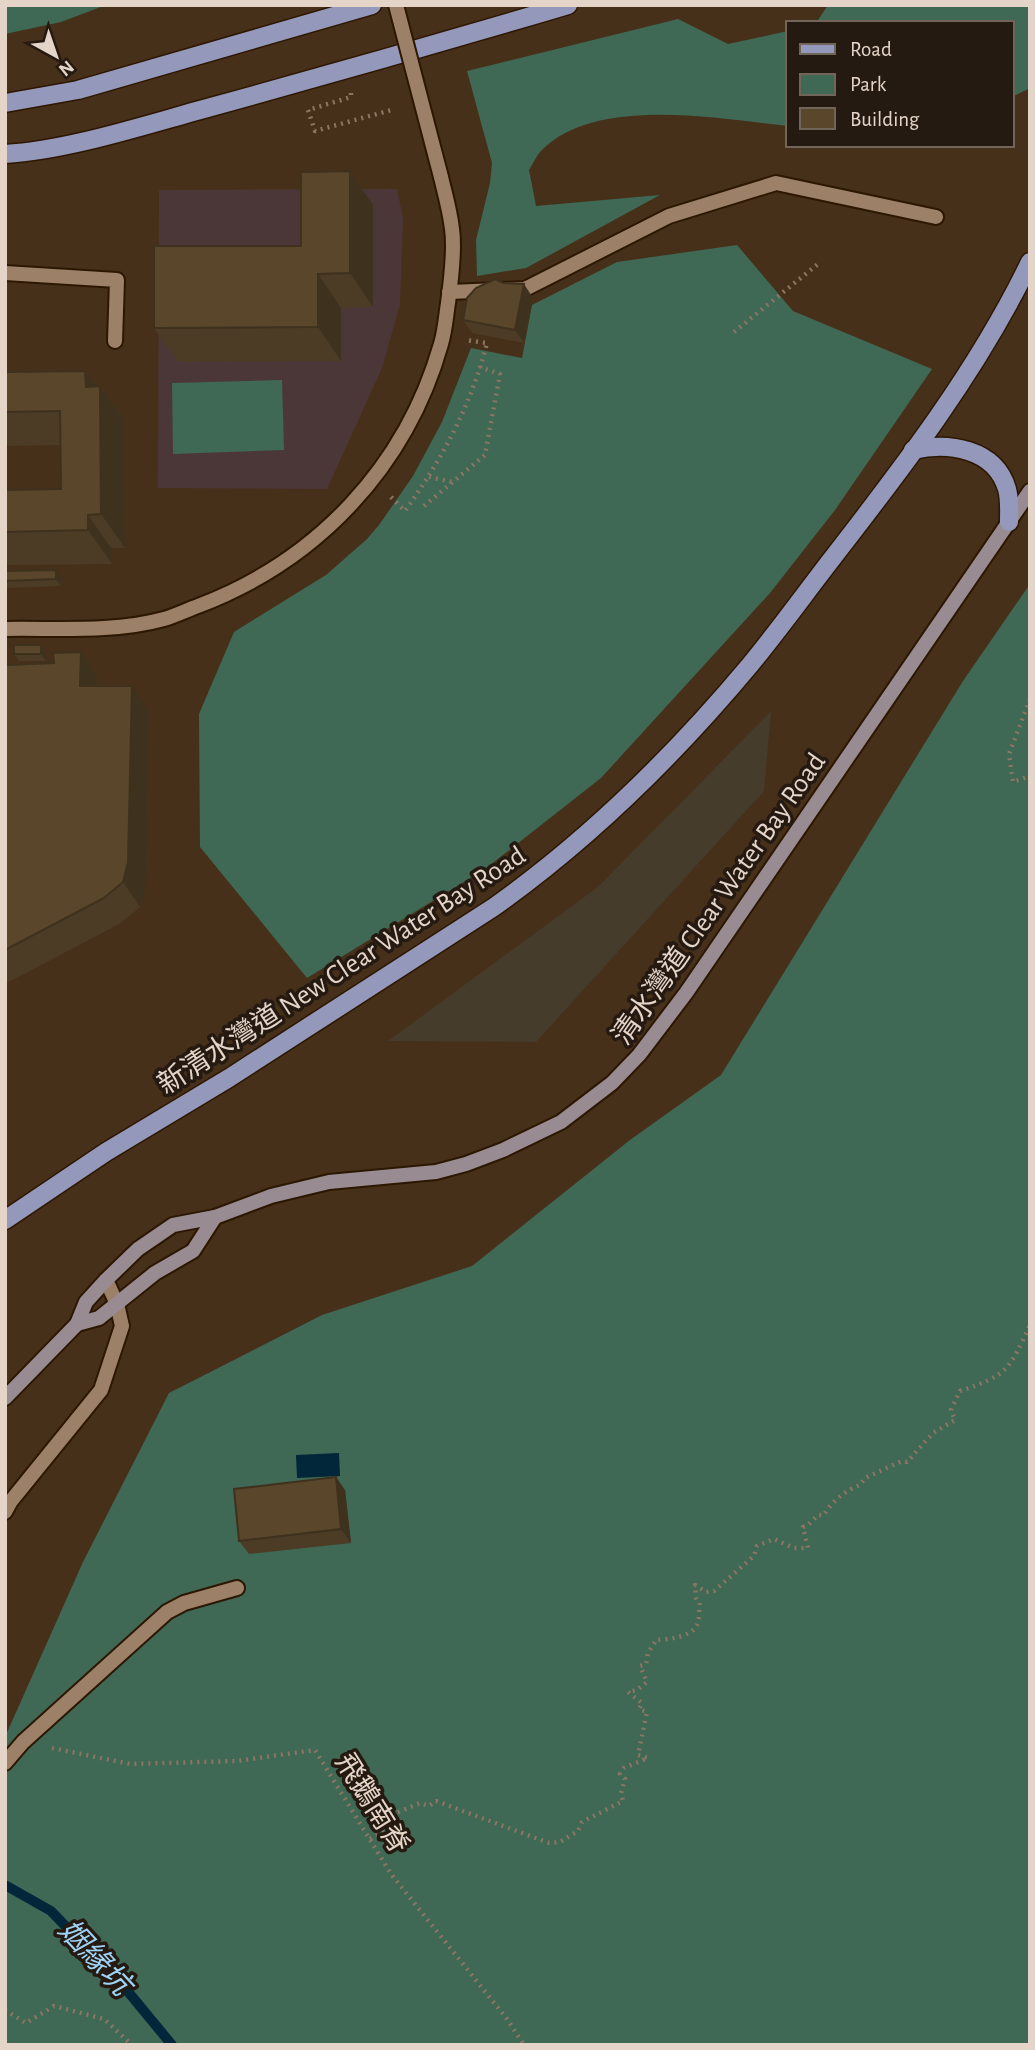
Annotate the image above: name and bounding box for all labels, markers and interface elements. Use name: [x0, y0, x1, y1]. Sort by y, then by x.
north arrow: [21, 21, 91, 91]
legend: [786, 21, 1014, 147]
text: Road: [850, 39, 892, 60]
text: N: [55, 56, 77, 79]
text: Park: [850, 74, 887, 95]
text: Building: [850, 109, 920, 130]
street label: 清水灣道 Clear Water Bay Road: [607, 747, 831, 1050]
street label: 新清水灣道 New Clear Water Bay Road: [152, 840, 531, 1100]
street label: 飛鵝南脊: [330, 1748, 415, 1859]
water label: 姻緣坑: [53, 1913, 140, 2004]

